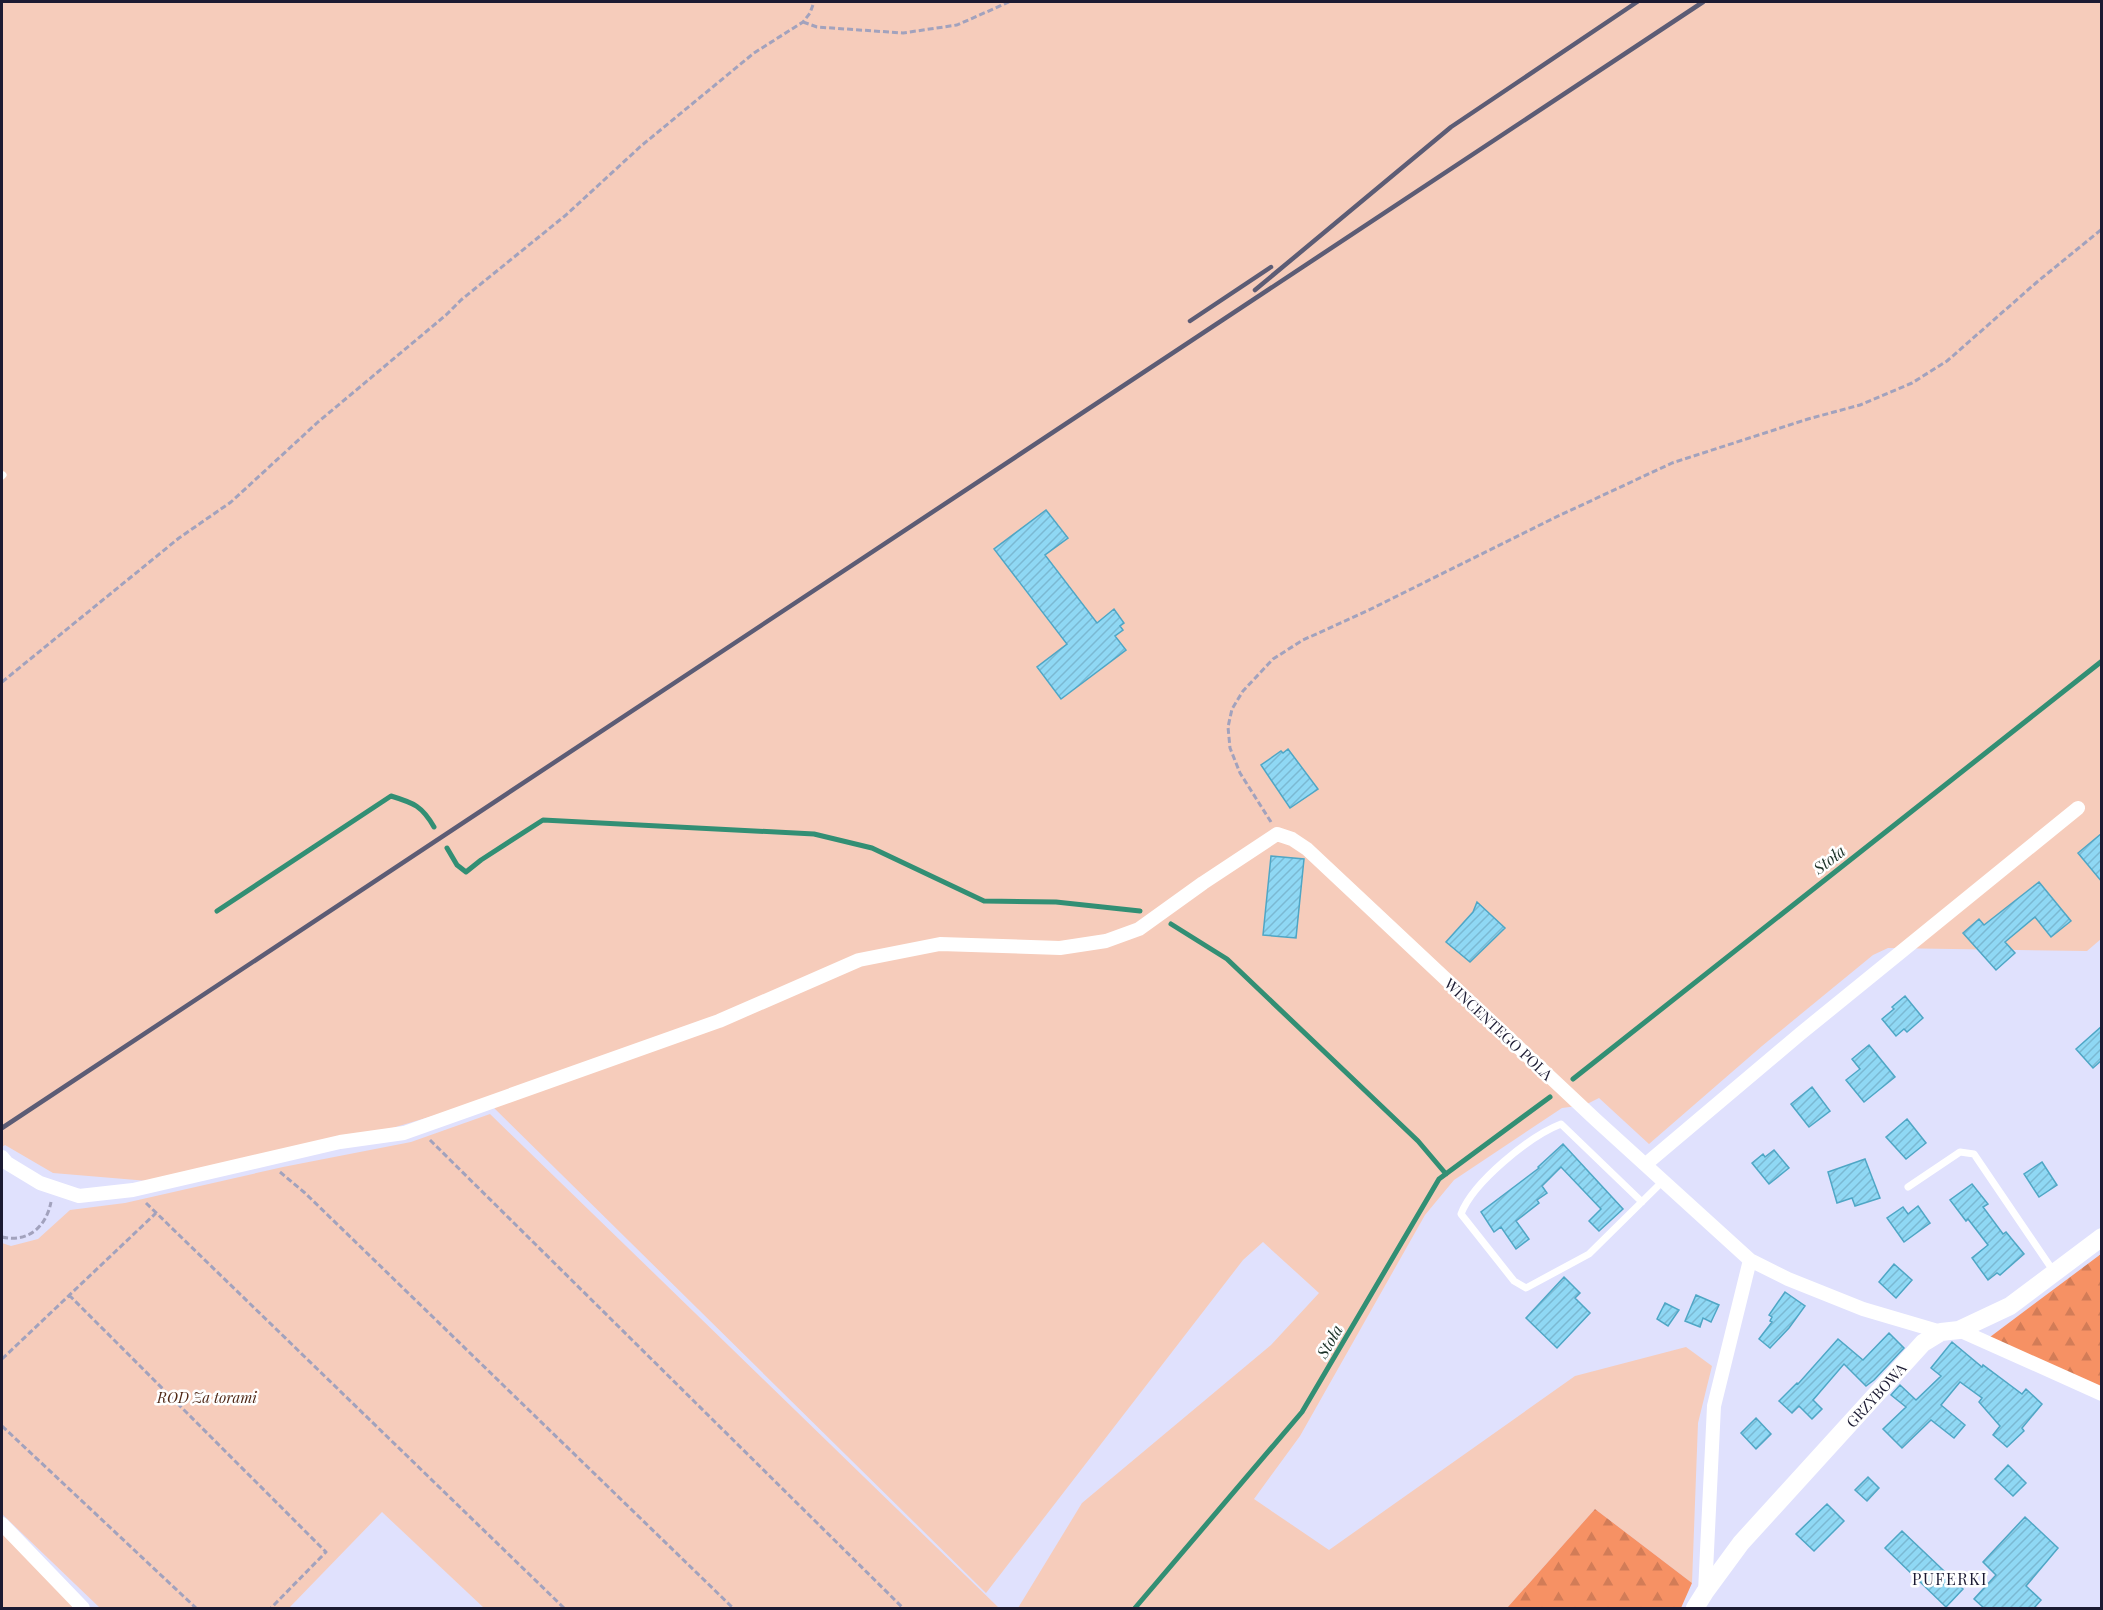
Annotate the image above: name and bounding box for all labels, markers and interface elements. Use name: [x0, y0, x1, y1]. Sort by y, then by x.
water label: Stoła: [1808, 840, 1849, 879]
street label: WINCENTEGO POLA: [1440, 973, 1558, 1085]
water label: Stoła: [1311, 1320, 1347, 1362]
street label: GRZYBOWA: [1841, 1358, 1911, 1431]
park label: ROD Za torami: [156, 1387, 257, 1407]
district label: PUFERKI: [1912, 1568, 1988, 1589]

